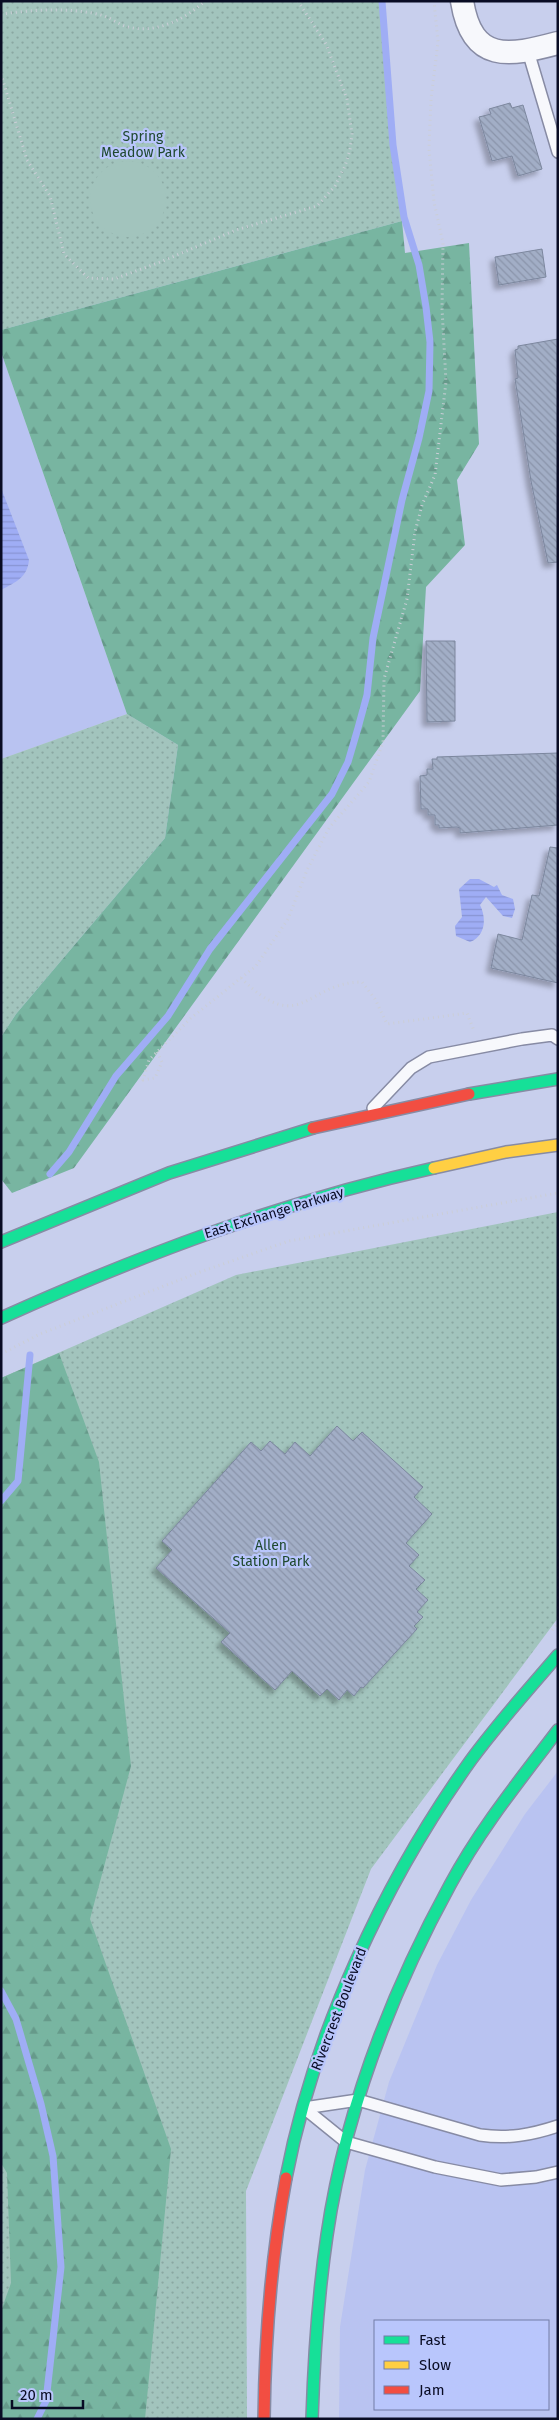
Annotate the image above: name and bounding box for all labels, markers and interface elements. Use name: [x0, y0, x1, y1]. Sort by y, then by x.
park label: Spring Meadow Park: [101, 128, 186, 161]
street label: East Exchange Parkway: [202, 1184, 346, 1242]
park label: Allen Station Park: [233, 1537, 310, 1570]
street label: Rivercrest Boulevard: [308, 1945, 370, 2073]
legend: [374, 2320, 549, 2410]
text: Fast: [419, 2331, 446, 2349]
text: Slow: [419, 2356, 451, 2374]
scale bar: [12, 2378, 84, 2410]
text: Jam: [419, 2381, 445, 2399]
text: 20 m: [20, 2386, 53, 2404]

